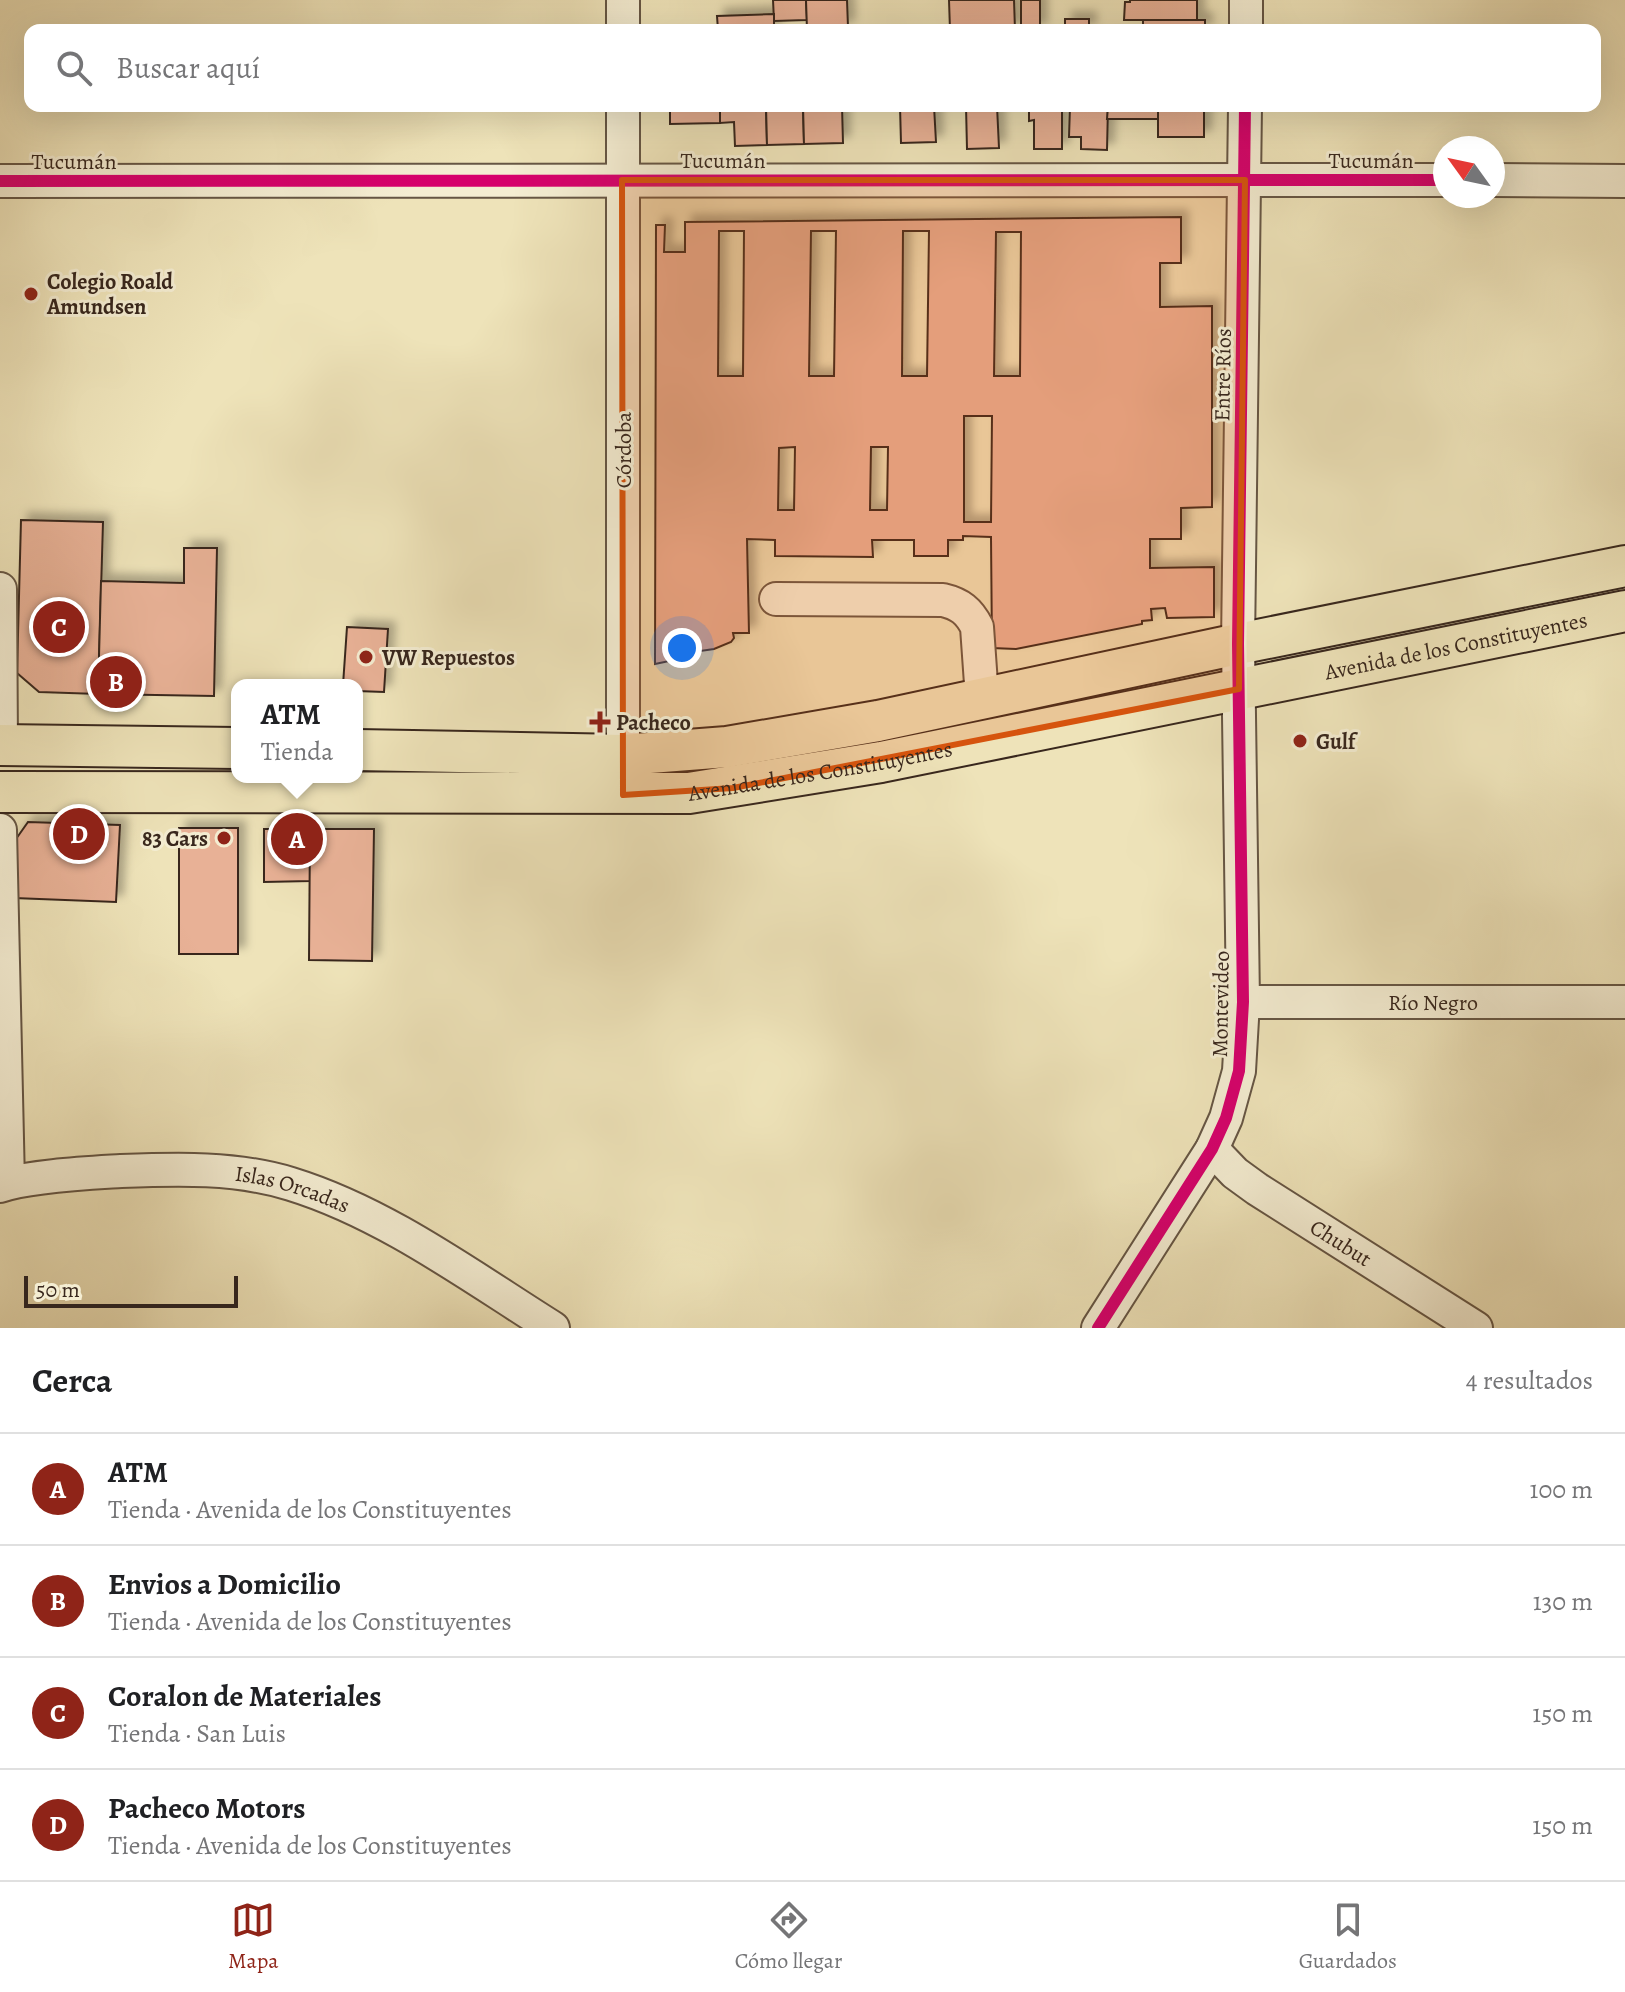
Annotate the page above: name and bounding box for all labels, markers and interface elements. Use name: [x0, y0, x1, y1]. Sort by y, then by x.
search box: [24, 24, 1601, 112]
icon: search: [52, 46, 96, 90]
text: Buscar aquí: [116, 48, 260, 88]
north arrow: [1433, 136, 1505, 208]
street label: Tucumán: [680, 146, 766, 176]
street label: Tucumán: [1328, 146, 1414, 176]
street label: Tucumán: [31, 147, 117, 177]
place label: Colegio Roald Amundsen: [46, 267, 173, 322]
marker: Colegio Roald Amundsen: [22, 285, 40, 303]
street label: Entre Ríos: [1207, 328, 1239, 422]
street label: Córdoba: [609, 411, 639, 488]
pin: C: [33, 597, 85, 657]
street label: Avenida de los Constituyentes: [1321, 605, 1590, 688]
your location: [662, 628, 702, 668]
place label: VW Repuestos: [381, 643, 515, 673]
marker: VW Repuestos: [357, 648, 375, 666]
pin: B: [90, 652, 142, 712]
popup: [231, 679, 363, 783]
text: ATM: [261, 694, 321, 734]
place label: Pacheco: [616, 708, 691, 738]
marker: Pacheco: [591, 713, 609, 731]
place label: Gulf: [1316, 727, 1359, 757]
marker: Gulf: [1291, 732, 1309, 750]
text: Tienda: [261, 734, 333, 769]
street label: Avenida de los Constituyentes: [685, 734, 955, 809]
pin: D: [53, 804, 105, 864]
pin: A: [271, 809, 323, 869]
place label: 83 Cars: [142, 824, 208, 854]
marker: 83 Cars: [215, 829, 233, 847]
street label: Montevideo: [1205, 950, 1237, 1058]
street label: Río Negro: [1388, 988, 1478, 1018]
street label: Islas Orcadas: [233, 1159, 354, 1221]
street label: Chubut: [1304, 1212, 1377, 1274]
scale bar: [24, 1272, 238, 1308]
text: 50 m: [36, 1275, 80, 1305]
text: Cerca: [32, 1357, 113, 1404]
text: 4 resultados: [1466, 1363, 1593, 1398]
text: ATM: [108, 1452, 168, 1492]
text: A: [50, 1472, 66, 1507]
text: 100 m: [1530, 1472, 1593, 1507]
text: Tienda · Avenida de los Constituyentes: [108, 1492, 512, 1527]
text: Envios a Domicilio: [108, 1564, 341, 1604]
text: B: [50, 1584, 66, 1619]
text: 130 m: [1533, 1584, 1593, 1619]
text: Tienda · Avenida de los Constituyentes: [108, 1604, 512, 1639]
text: Coralon de Materiales: [108, 1676, 381, 1716]
text: C: [50, 1696, 66, 1731]
text: 150 m: [1532, 1696, 1593, 1731]
text: Tienda · San Luis: [108, 1716, 286, 1751]
text: Pacheco Motors: [108, 1788, 306, 1828]
text: D: [49, 1808, 67, 1843]
text: 150 m: [1532, 1808, 1593, 1843]
text: Tienda · Avenida de los Constituyentes: [108, 1828, 512, 1863]
tab: Mapa: [228, 1898, 279, 1976]
tab: Cómo llegar: [735, 1898, 842, 1976]
tab: Guardados: [1299, 1898, 1397, 1976]

